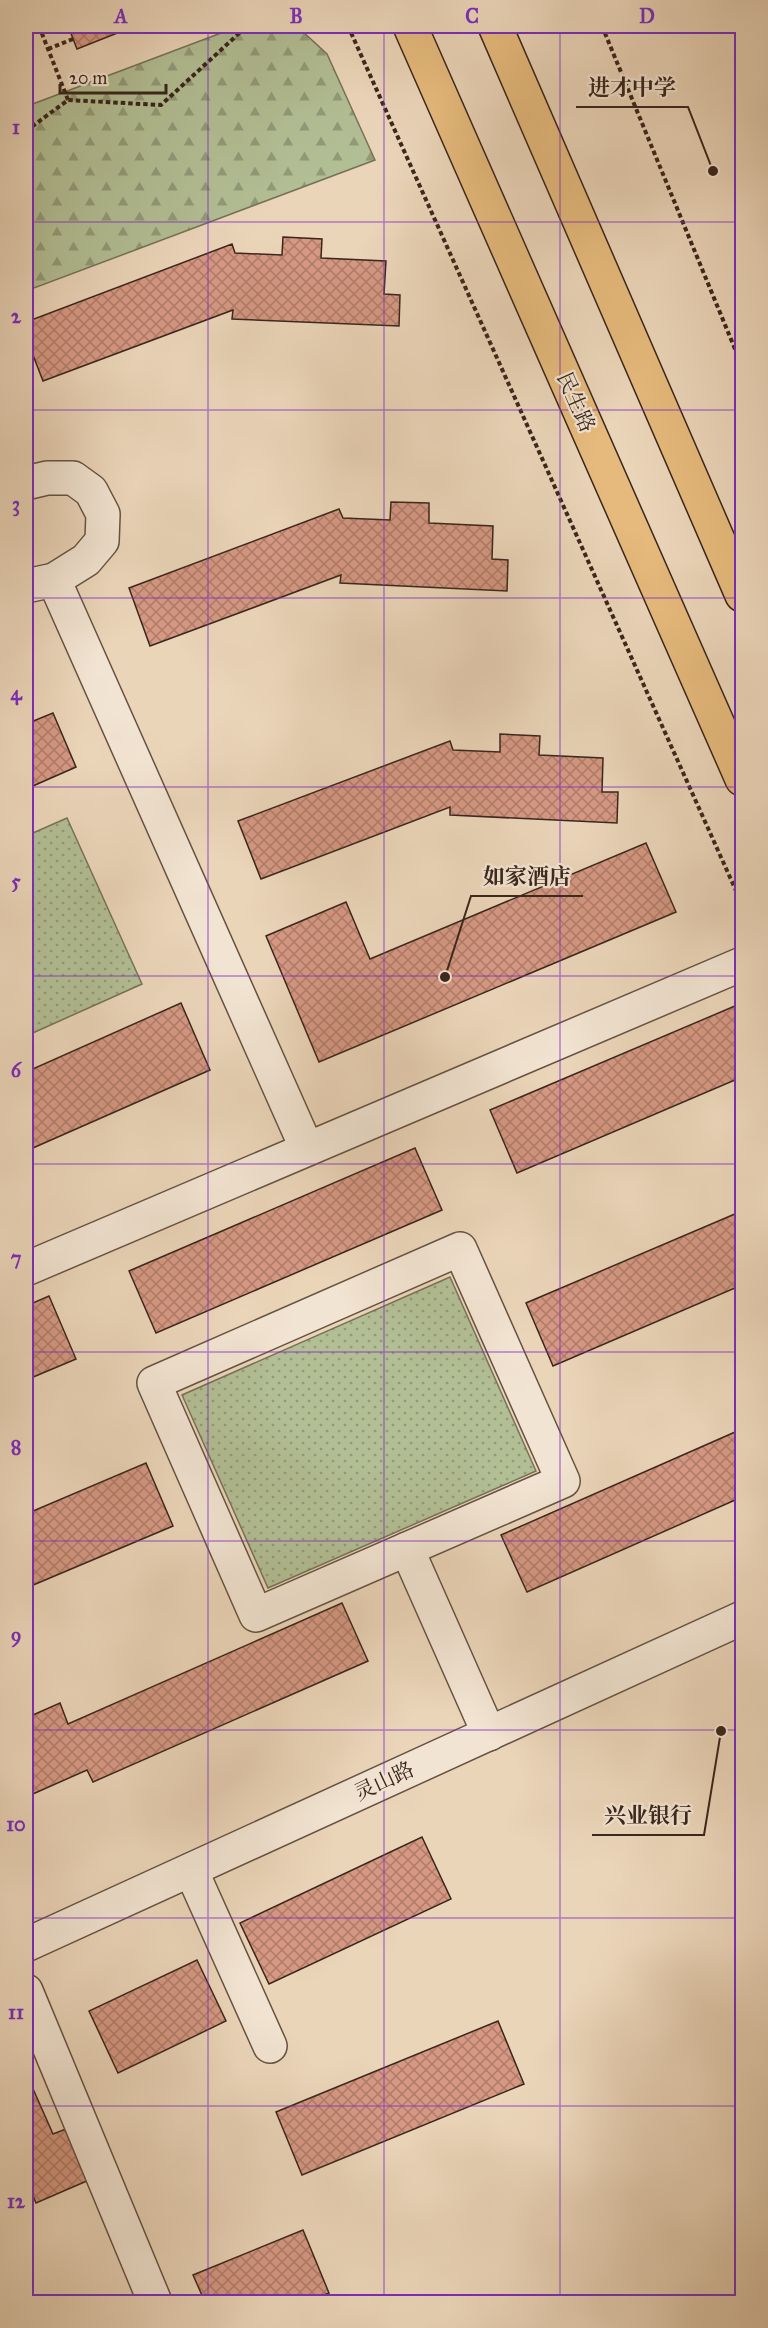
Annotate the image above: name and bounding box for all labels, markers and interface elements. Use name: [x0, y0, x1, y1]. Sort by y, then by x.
text: A: [112, 4, 128, 28]
text: B: [289, 4, 303, 28]
text: C: [465, 4, 479, 28]
text: D: [639, 4, 655, 28]
scale bar: [60, 57, 166, 95]
text: 20 m: [69, 67, 107, 89]
callout: 进才中学: [576, 67, 688, 107]
text: 进才中学: [588, 74, 676, 101]
text: 1: [12, 115, 20, 139]
text: 2: [11, 304, 22, 328]
street label: 民生路: [551, 368, 601, 436]
text: 3: [12, 492, 20, 517]
text: 4: [10, 681, 22, 706]
callout: 如家酒店: [471, 856, 583, 896]
text: 如家酒店: [483, 863, 571, 890]
text: 5: [11, 869, 21, 893]
text: 6: [11, 1058, 23, 1082]
text: 7: [11, 1246, 22, 1270]
text: 8: [11, 1435, 21, 1459]
text: 9: [11, 1623, 21, 1648]
street label: 灵山路: [350, 1756, 418, 1806]
callout: 兴业银行: [592, 1795, 704, 1835]
text: 兴业银行: [604, 1802, 692, 1829]
text: 10: [6, 1812, 26, 1836]
text: 11: [8, 2000, 24, 2024]
text: 12: [7, 2189, 26, 2213]

